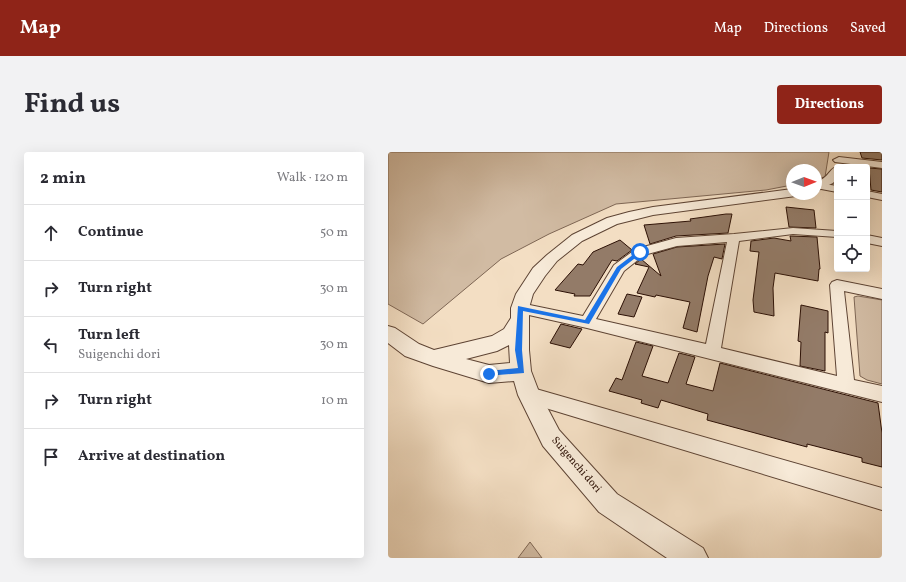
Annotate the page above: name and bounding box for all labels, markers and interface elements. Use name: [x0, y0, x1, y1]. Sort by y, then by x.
text: Map: [20, 15, 61, 41]
text: Map: [714, 19, 742, 38]
text: Directions: [764, 19, 828, 38]
text: Saved: [850, 19, 886, 38]
text: Find us: [24, 85, 120, 124]
button: Directions: [777, 85, 882, 124]
north arrow: [786, 164, 822, 200]
map controls: [834, 164, 870, 272]
button: +: [834, 164, 870, 200]
text: 2 min: [40, 167, 86, 190]
text: Walk · 120 m: [277, 169, 348, 187]
button: −: [834, 200, 870, 236]
icon: ahead: [40, 222, 62, 244]
text: Continue: [78, 222, 143, 243]
text: 50 m: [320, 224, 348, 242]
button: locate: [834, 236, 870, 272]
route start: [631, 243, 649, 261]
icon: right: [40, 278, 62, 300]
text: Turn right: [78, 278, 152, 299]
text: 30 m: [320, 280, 348, 298]
text: Turn left: [78, 325, 140, 346]
icon: left: [40, 334, 62, 356]
text: 30 m: [320, 336, 348, 354]
text: Suigenchi dori: [78, 346, 160, 364]
route end: [480, 365, 498, 383]
icon: right: [40, 390, 62, 412]
text: Turn right: [78, 390, 152, 411]
text: 10 m: [321, 392, 348, 410]
street label: Suigenchi dori: [547, 434, 605, 496]
icon: arrive: [40, 446, 62, 468]
text: Arrive at destination: [78, 446, 225, 467]

